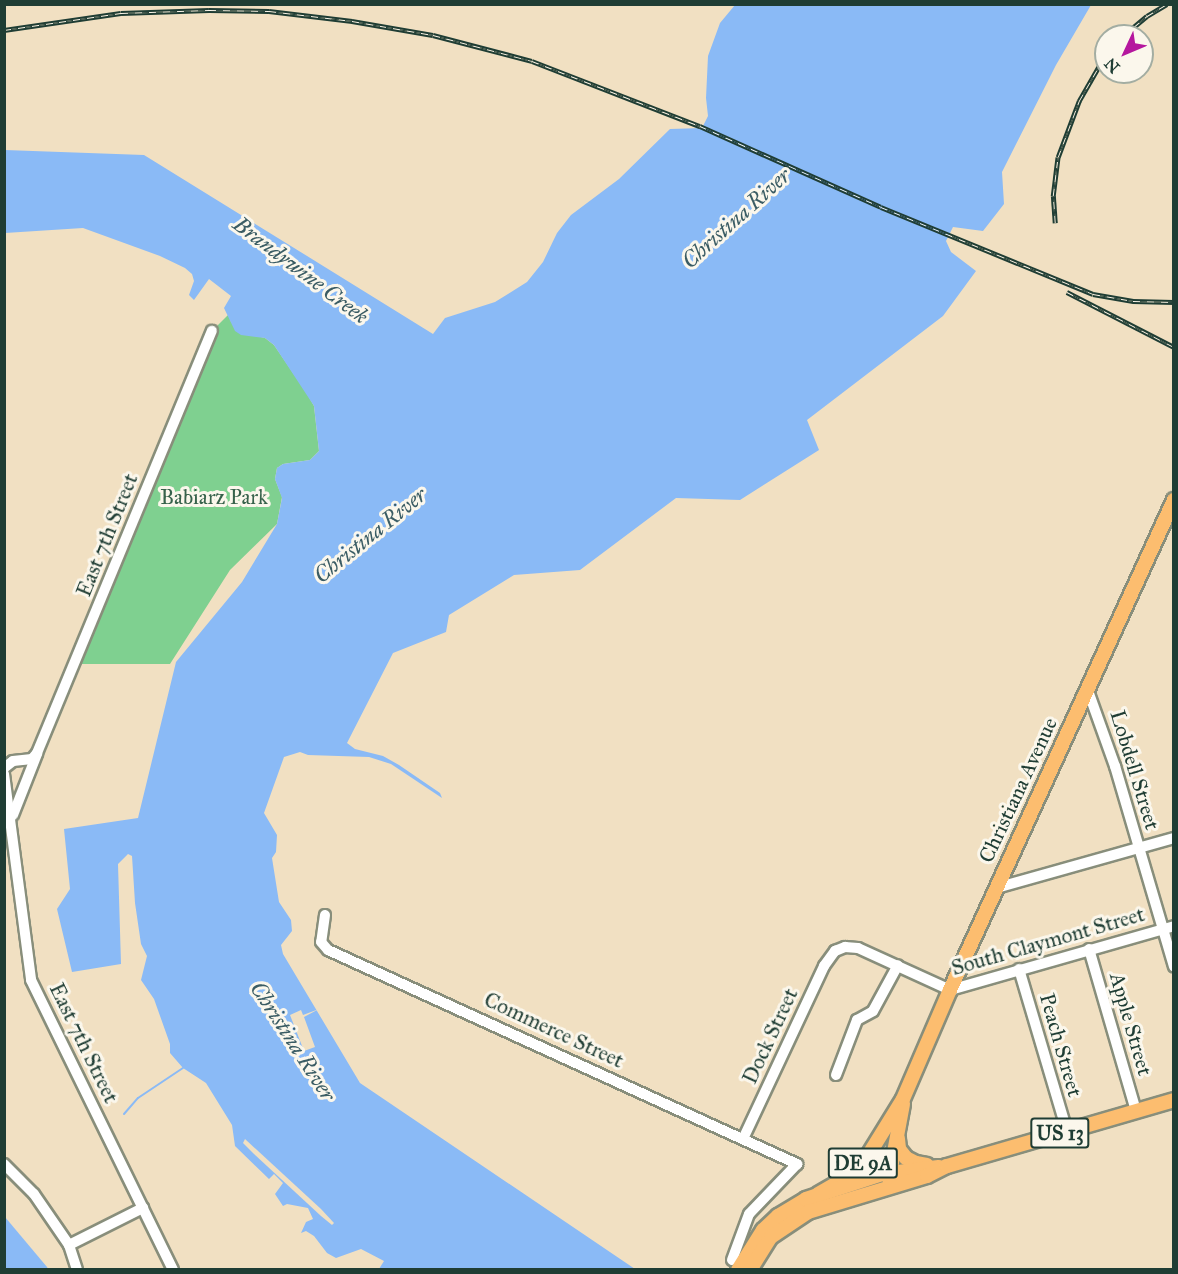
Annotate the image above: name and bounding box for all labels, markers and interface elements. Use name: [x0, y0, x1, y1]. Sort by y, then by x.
north arrow: [1094, 24, 1154, 84]
text: N: [1101, 54, 1124, 77]
water label: Christina River: [676, 162, 796, 274]
water label: Brandywine Creek: [228, 211, 374, 329]
street label: East 7th Street: [71, 470, 143, 600]
water label: Christina River: [308, 482, 432, 588]
park label: Babiarz Park: [160, 484, 268, 510]
street label: Lobdell Street: [1105, 707, 1165, 833]
street label: Christiana Avenue: [973, 713, 1063, 867]
street label: South Claymont Street: [949, 901, 1147, 981]
street label: Apple Street: [1104, 970, 1158, 1078]
water label: Christina River: [245, 976, 341, 1106]
street label: East 7th Street: [44, 979, 124, 1107]
street label: Dock Street: [737, 984, 803, 1088]
street label: Commerce Street: [480, 987, 628, 1073]
street label: Peach Street: [1034, 990, 1088, 1100]
road number: US 13: [1030, 1116, 1090, 1150]
road number: DE 9A: [827, 1146, 899, 1180]

